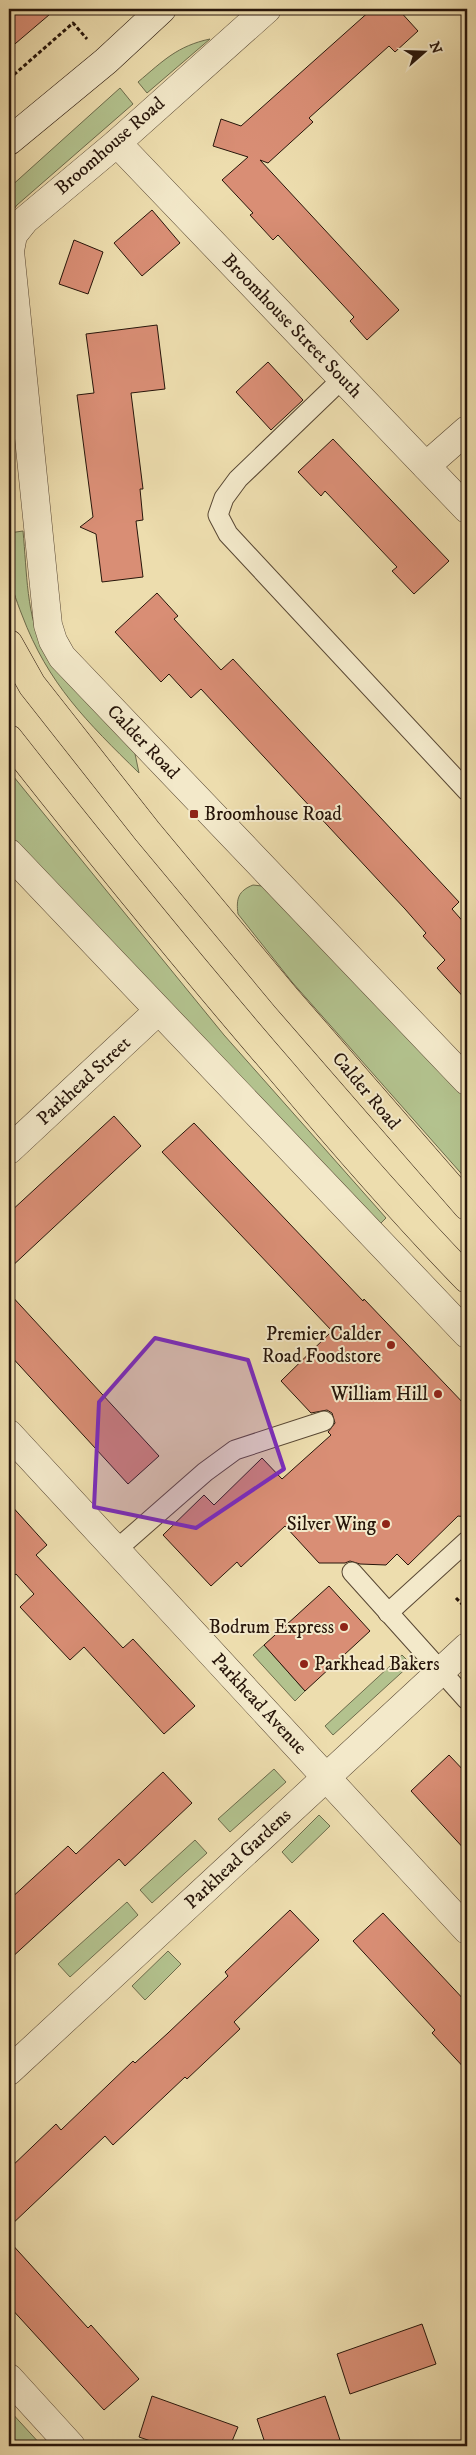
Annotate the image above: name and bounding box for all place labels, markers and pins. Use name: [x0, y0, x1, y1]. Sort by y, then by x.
place label: Broomhouse Road: [204, 803, 342, 826]
marker: Broomhouse Road: [188, 808, 200, 820]
place label: Premier Calder Road Foodstore: [262, 1323, 381, 1368]
marker: Premier Calder Road Foodstore: [385, 1339, 397, 1351]
place label: William Hill: [330, 1383, 428, 1406]
marker: William Hill: [432, 1388, 444, 1400]
place label: Silver Wing: [287, 1513, 377, 1536]
marker: Silver Wing: [380, 1518, 392, 1530]
place label: Bodrum Express: [209, 1616, 334, 1639]
marker: Bodrum Express: [338, 1621, 350, 1633]
place label: Parkhead Bakers: [314, 1653, 440, 1676]
marker: Parkhead Bakers: [298, 1658, 310, 1670]

